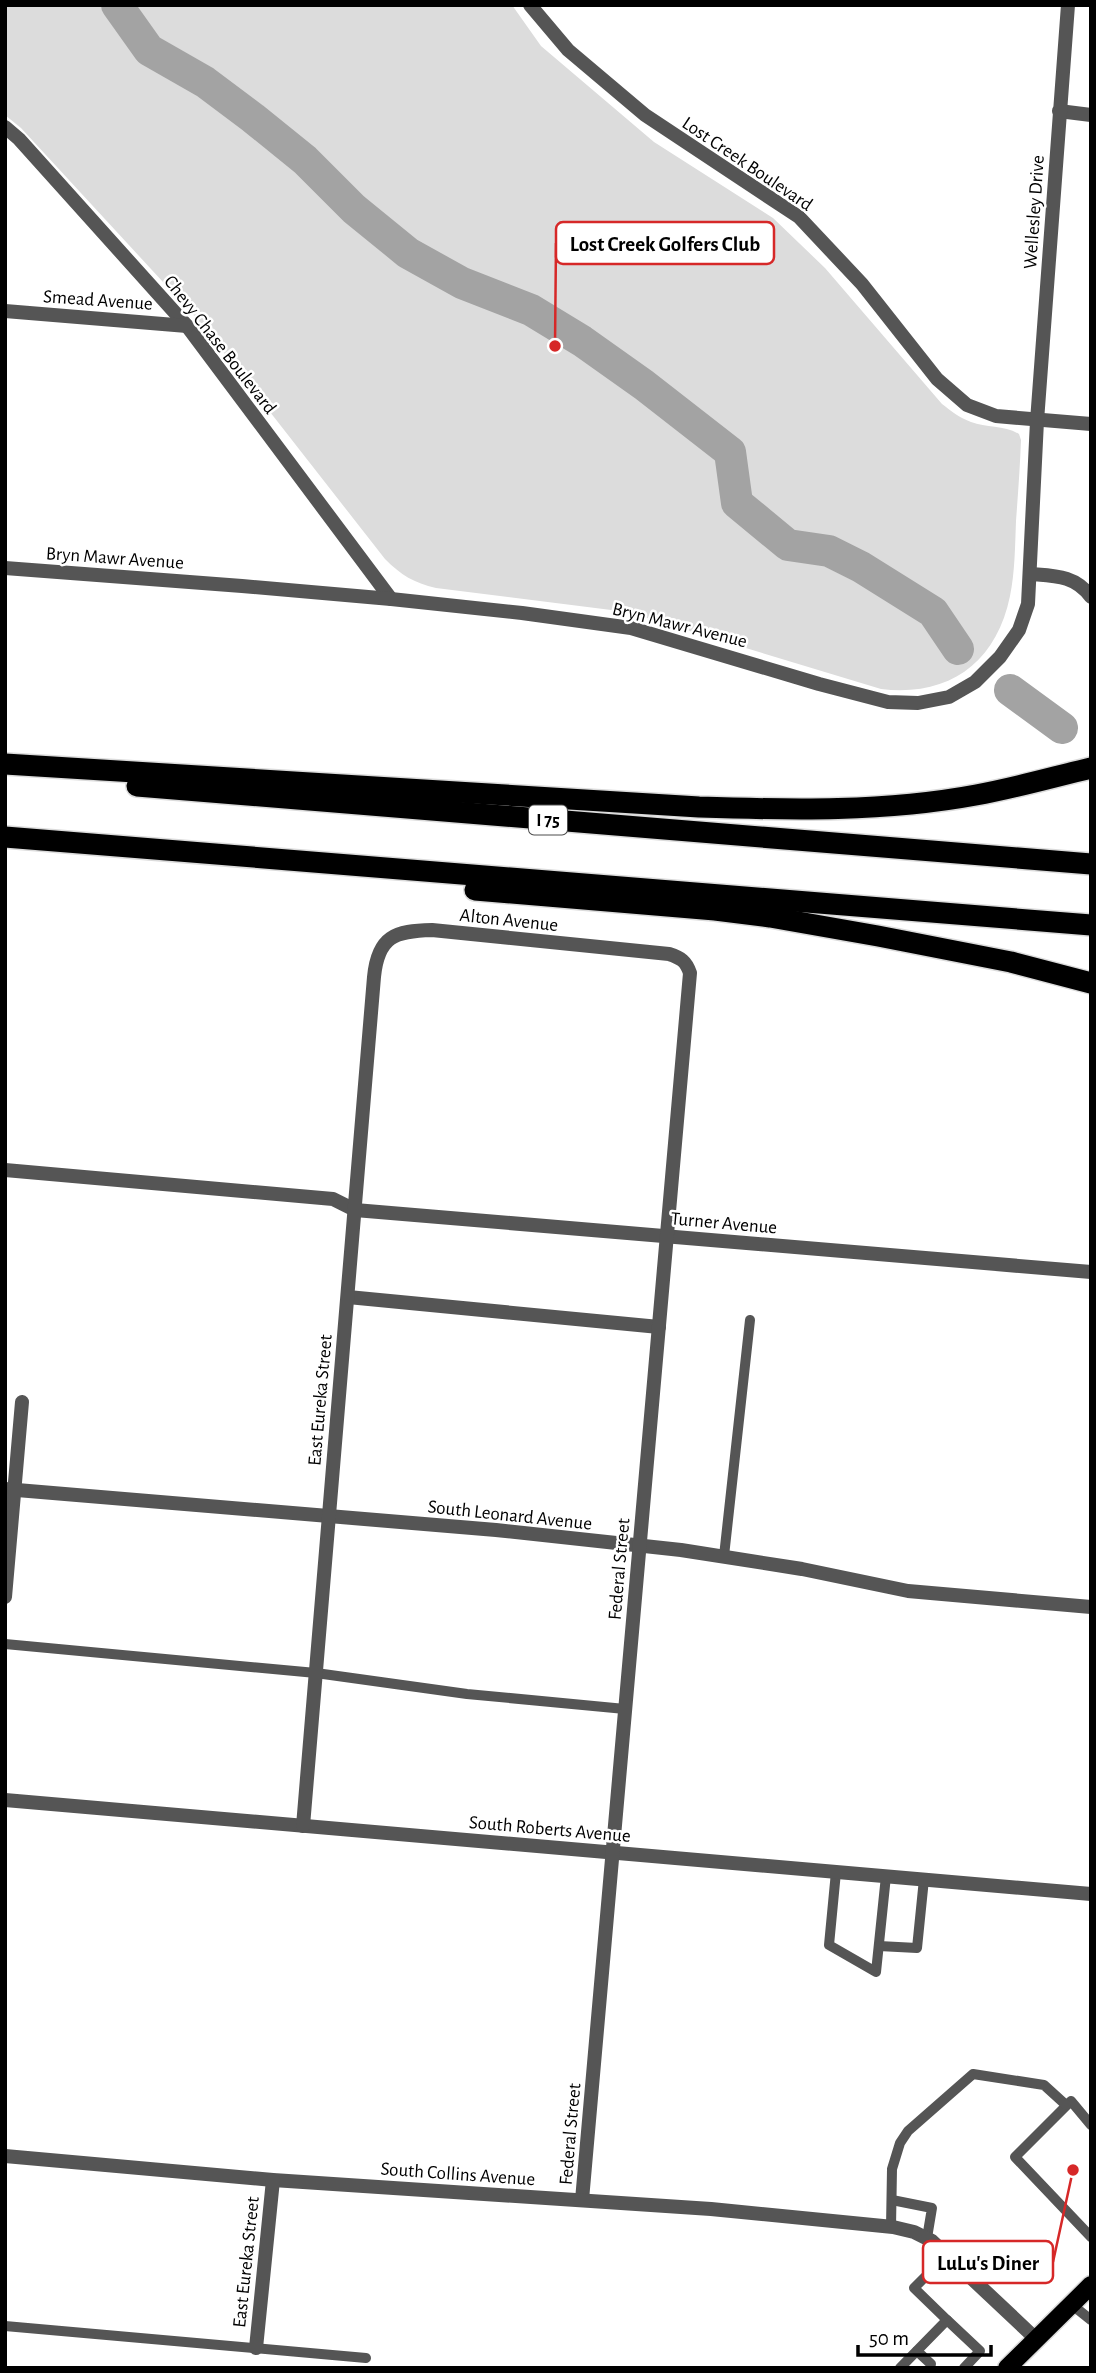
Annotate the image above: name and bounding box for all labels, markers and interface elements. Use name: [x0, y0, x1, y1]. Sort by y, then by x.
street label: Lost Creek Boulevard: [678, 114, 816, 215]
street label: Wellesley Drive: [1021, 154, 1048, 270]
callout: Lost Creek Golfers Club: [556, 222, 774, 264]
text: Lost Creek Golfers Club: [570, 234, 760, 255]
street label: Chevy Chase Boulevard: [160, 272, 280, 418]
street label: Smead Avenue: [42, 287, 153, 314]
street label: Bryn Mawr Avenue: [45, 544, 185, 573]
street label: Bryn Mawr Avenue: [610, 600, 749, 651]
road number: I 75: [529, 806, 567, 834]
street label: Alton Avenue: [459, 906, 559, 935]
street label: Turner Avenue: [670, 1209, 778, 1238]
street label: East Eureka Street: [305, 1334, 336, 1467]
street label: South Leonard Avenue: [427, 1497, 593, 1534]
street label: Federal Street: [606, 1517, 633, 1621]
street label: South Roberts Avenue: [468, 1813, 631, 1846]
street label: Federal Street: [557, 2082, 584, 2186]
street label: South Collins Avenue: [380, 2160, 536, 2189]
street label: East Eureka Street: [230, 2196, 263, 2329]
callout: LuLu's Diner: [923, 2241, 1053, 2283]
text: LuLu's Diner: [937, 2253, 1040, 2274]
scale bar: [858, 2314, 991, 2358]
text: 50 m: [869, 2328, 909, 2349]

